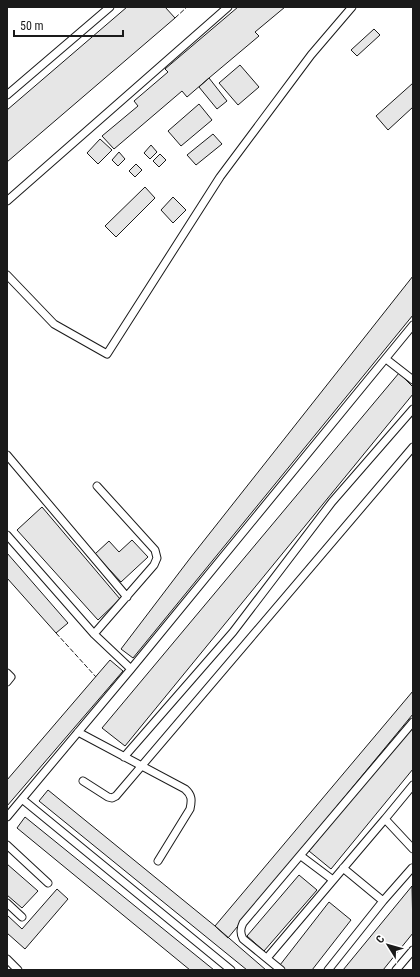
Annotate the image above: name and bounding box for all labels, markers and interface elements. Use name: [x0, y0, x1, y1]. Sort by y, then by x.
scale bar: [14, 12, 123, 38]
text: 50 m: [20, 19, 44, 33]
north arrow: [368, 925, 408, 965]
text: С: [373, 933, 387, 946]

